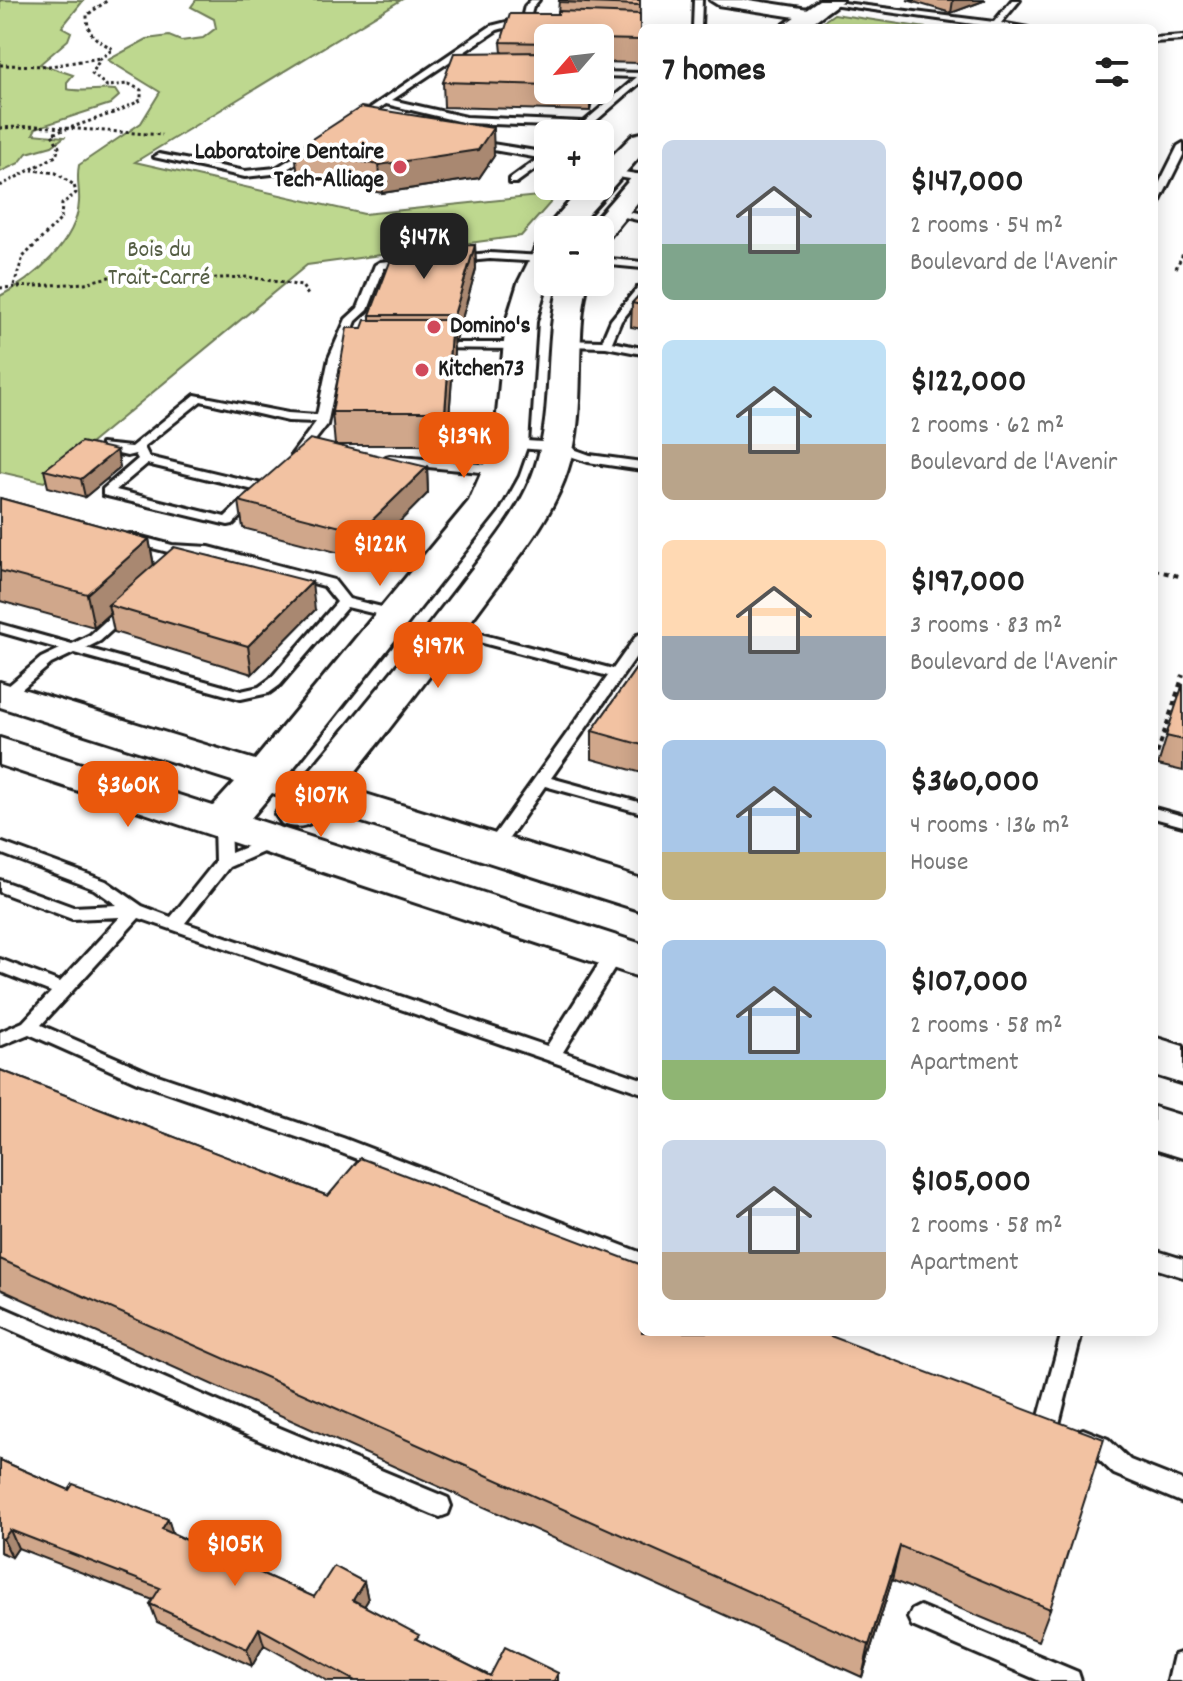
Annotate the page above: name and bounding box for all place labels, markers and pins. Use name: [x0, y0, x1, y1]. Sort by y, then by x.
place label: Laboratoire Dentaire Tech-Alliage: [195, 136, 384, 198]
marker: Laboratoire Dentaire Tech-Alliage: [391, 158, 409, 176]
pin: $147K: [368, 213, 480, 281]
place label: Domino's: [450, 310, 531, 344]
marker: Domino's: [425, 318, 443, 336]
place label: Kitchen73: [438, 353, 524, 387]
marker: Kitchen73: [413, 361, 431, 379]
pin: $139K: [408, 412, 520, 480]
pin: $122K: [324, 520, 436, 588]
pin: $197K: [382, 622, 494, 690]
pin: $360K: [72, 761, 184, 829]
pin: $107K: [265, 771, 377, 839]
pin: $105K: [179, 1520, 291, 1588]

